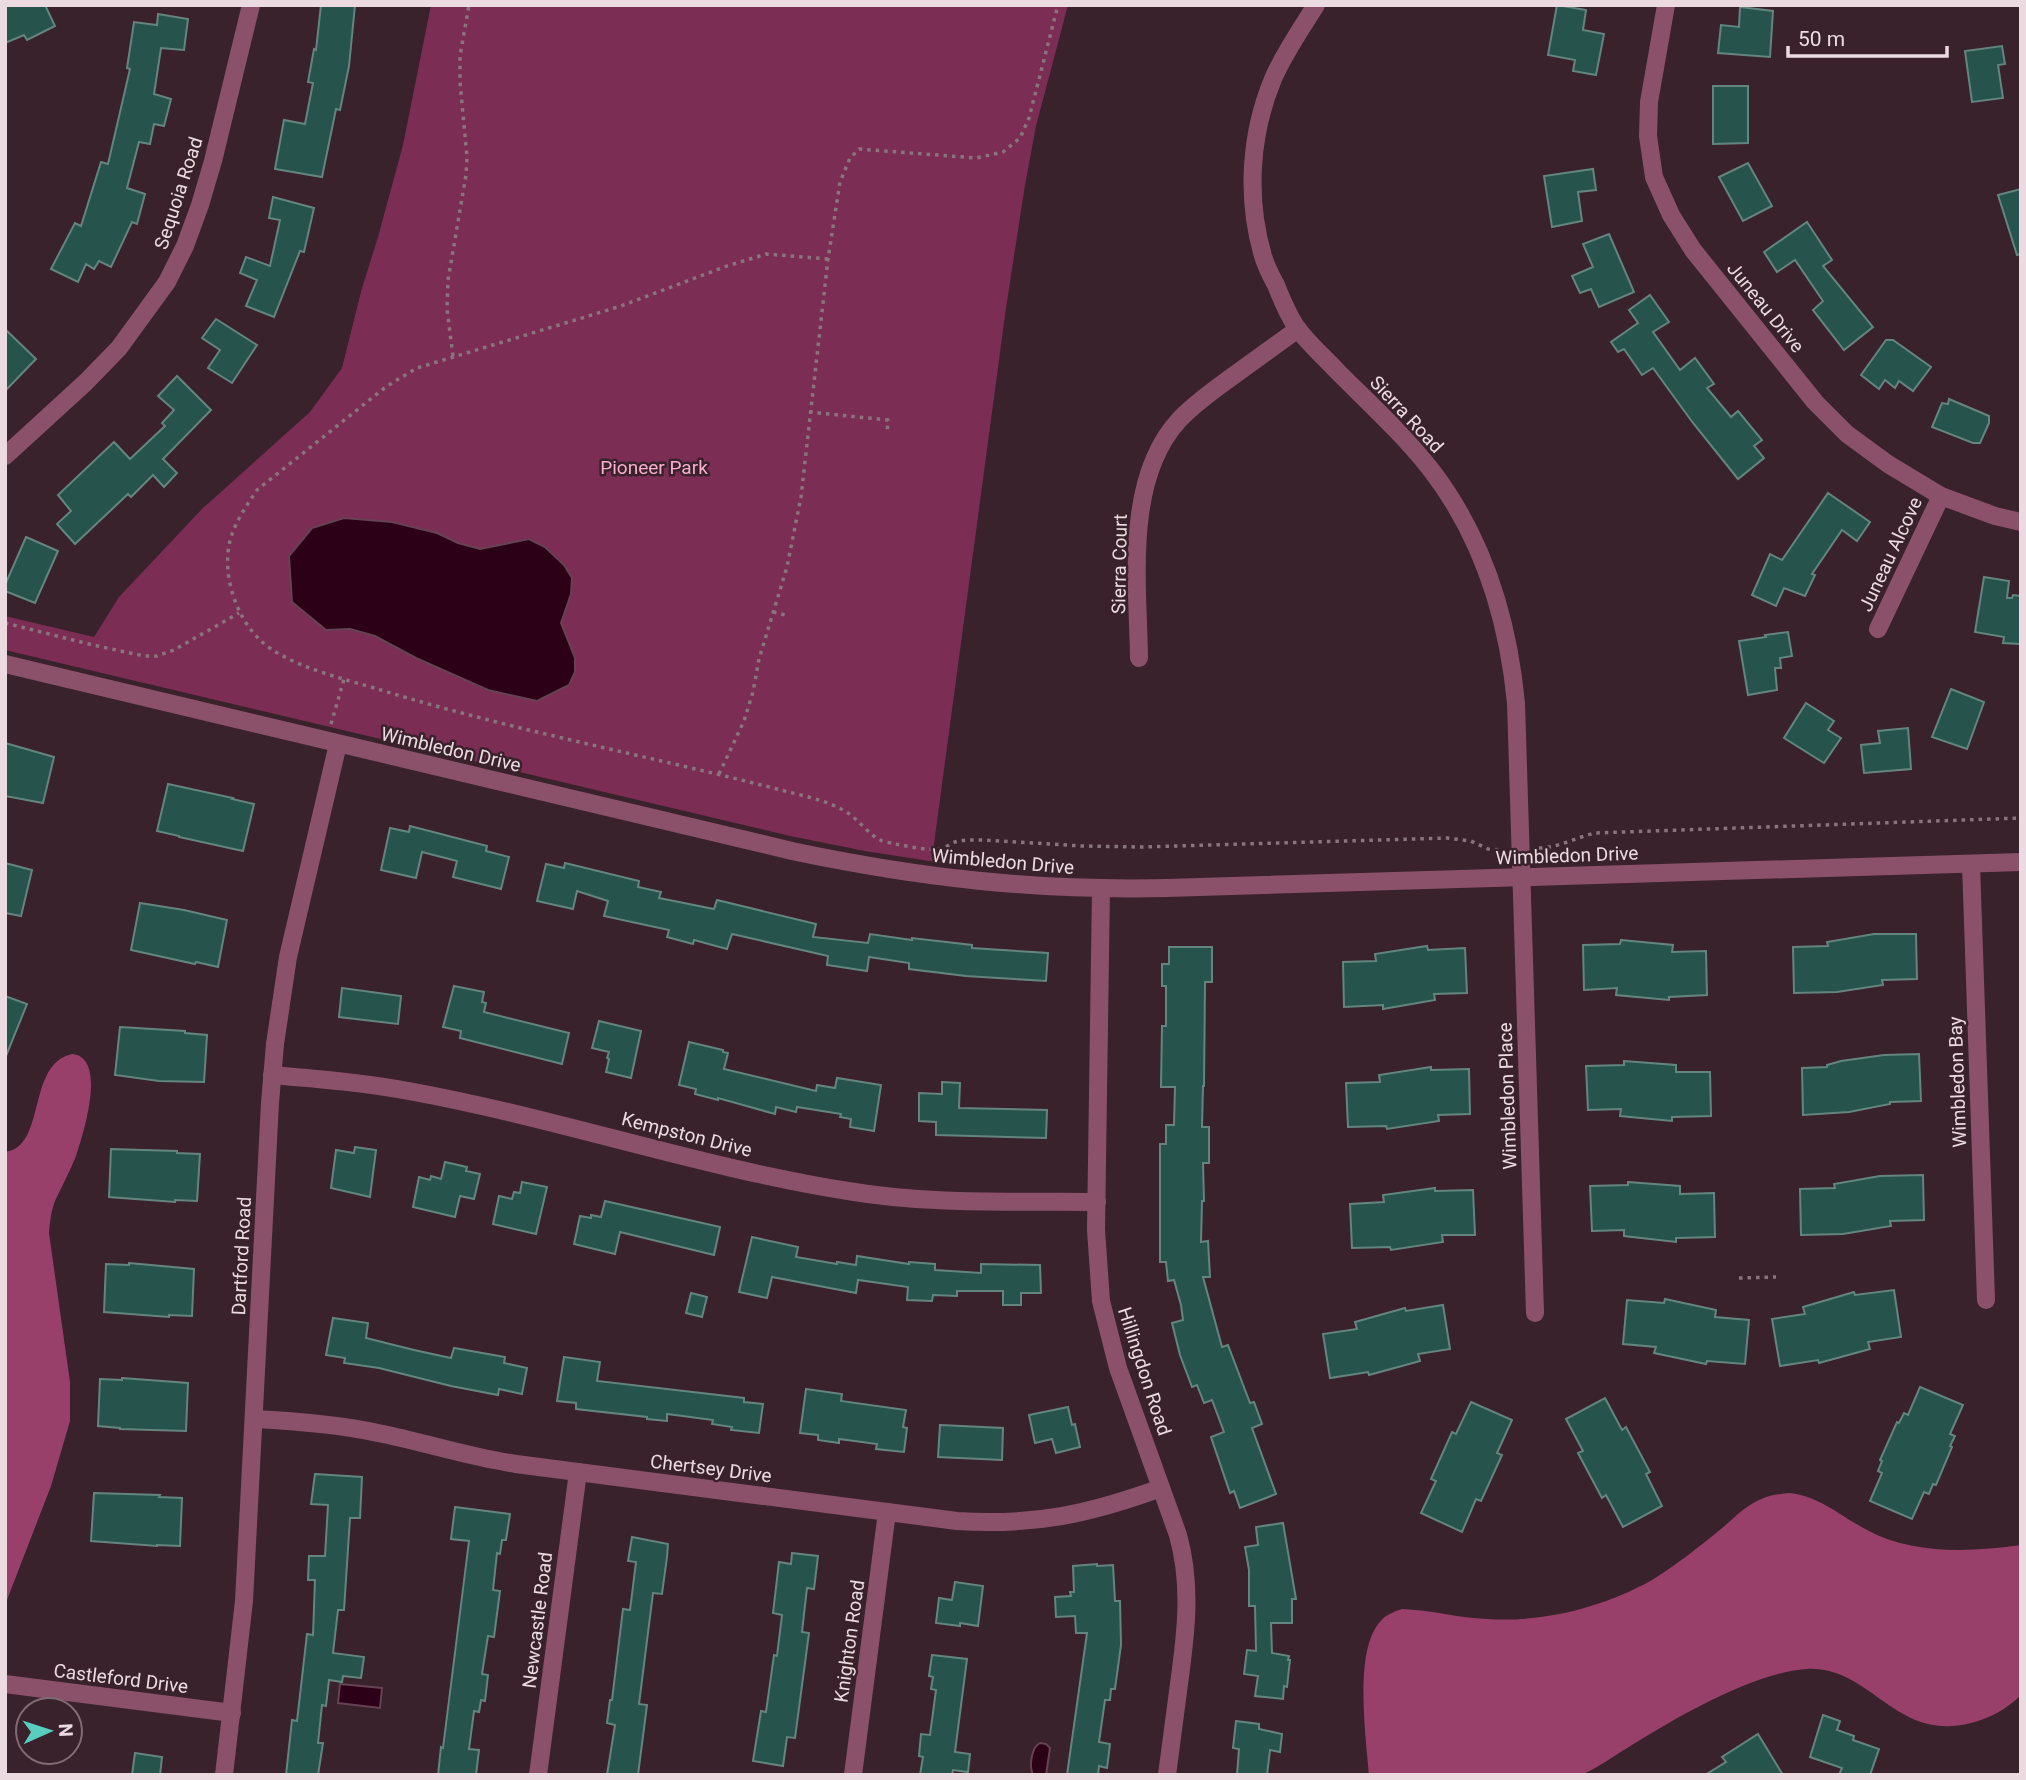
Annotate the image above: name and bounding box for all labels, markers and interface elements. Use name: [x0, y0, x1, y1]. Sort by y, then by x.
scale bar: [1788, 14, 1947, 58]
text: 50 m: [1798, 27, 1845, 51]
street label: Sequoia Road: [150, 134, 207, 252]
street label: Juneau Drive: [1722, 257, 1809, 357]
street label: Sierra Road: [1365, 371, 1448, 458]
park label: Pioneer Park: [600, 456, 708, 479]
street label: Juneau Alcove: [1854, 493, 1927, 615]
street label: Sierra Court: [1107, 514, 1132, 614]
street label: Wimbledon Drive: [379, 722, 523, 777]
street label: Wimbledon Drive: [1495, 842, 1639, 869]
street label: Wimbledon Drive: [931, 844, 1075, 879]
street label: Wimbledon Bay: [1944, 1016, 1971, 1148]
street label: Wimbledon Place: [1493, 1022, 1522, 1170]
street label: Kempston Drive: [619, 1107, 755, 1162]
street label: Dartford Road: [227, 1196, 256, 1316]
street label: Hillingdon Road: [1113, 1304, 1176, 1438]
street label: Chertsey Drive: [649, 1450, 773, 1487]
street label: Newcastle Road: [518, 1551, 557, 1690]
street label: Knighton Road: [830, 1578, 869, 1704]
street label: Castleford Drive: [52, 1659, 189, 1698]
north arrow: [14, 1696, 84, 1766]
text: N: [54, 1723, 77, 1737]

